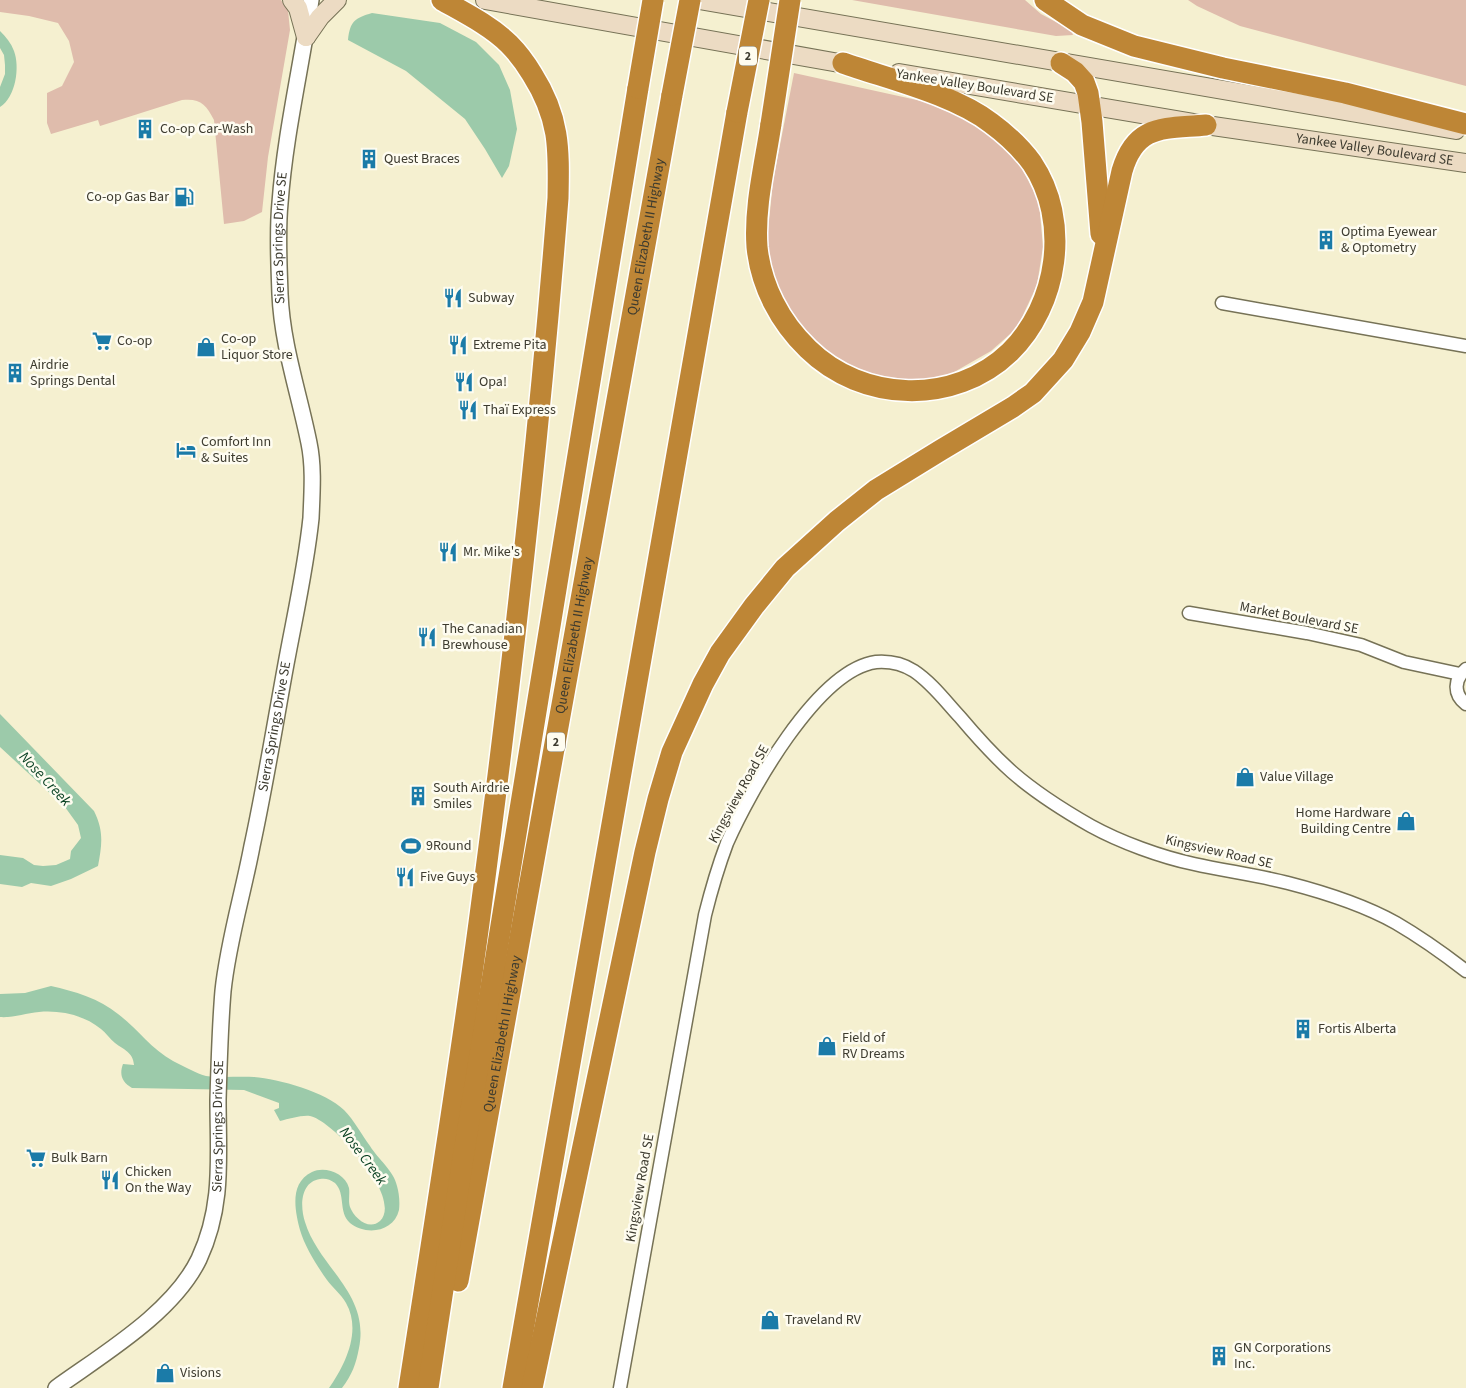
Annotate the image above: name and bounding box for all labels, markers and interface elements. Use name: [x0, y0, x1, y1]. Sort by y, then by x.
road number: 2: [739, 46, 757, 66]
street label: Yankee Valley Boulevard SE: [894, 64, 1055, 108]
building icon: Co-op Car-Wash: [134, 118, 156, 140]
place label: Co-op Car-Wash: [160, 119, 253, 139]
street label: Yankee Valley Boulevard SE: [1294, 128, 1455, 171]
building icon: Quest Braces: [358, 148, 380, 170]
place label: Quest Braces: [384, 149, 460, 169]
street label: Queen Elizabeth II Highway: [622, 156, 670, 317]
street label: Sierra Springs Drive SE: [268, 171, 293, 305]
fuel station icon: Co-op Gas Bar: [173, 186, 195, 208]
place label: Co-op Gas Bar: [86, 187, 169, 207]
place label: Optima Eyewear & Optometry: [1341, 222, 1437, 258]
building icon: Optima Eyewear & Optometry: [1315, 229, 1337, 251]
restaurant icon: Subway: [442, 287, 464, 309]
place label: Subway: [468, 288, 515, 308]
place label: Co-op Liquor Store: [221, 329, 293, 365]
supermarket icon: Co-op: [91, 330, 113, 352]
place label: Co-op: [117, 331, 153, 351]
restaurant icon: Extreme Pita: [447, 334, 469, 356]
place label: Extreme Pita: [473, 335, 546, 355]
shop icon: Co-op Liquor Store: [195, 336, 217, 358]
place label: Airdrie Springs Dental: [30, 355, 116, 391]
building icon: Airdrie Springs Dental: [4, 362, 26, 384]
restaurant icon: Opa!: [453, 371, 475, 393]
place label: Opa!: [479, 372, 507, 392]
restaurant icon: Thaï Express: [457, 399, 479, 421]
place label: Thaï Express: [483, 400, 556, 420]
place label: Comfort Inn & Suites: [201, 432, 271, 468]
hotel icon: Comfort Inn & Suites: [175, 439, 197, 461]
restaurant icon: Mr. Mike's: [437, 541, 459, 563]
place label: Mr. Mike's: [463, 542, 520, 562]
street label: Queen Elizabeth II Highway: [551, 555, 599, 716]
street label: Market Boulevard SE: [1238, 597, 1360, 639]
place label: The Canadian Brewhouse: [442, 619, 523, 655]
restaurant icon: The Canadian Brewhouse: [416, 626, 438, 648]
street label: Sierra Springs Drive SE: [253, 660, 296, 793]
road number: 2: [547, 732, 565, 752]
street label: Kingsview Road SE: [704, 741, 774, 847]
water label: Nose Creek: [14, 747, 76, 812]
shop icon: Value Village: [1234, 766, 1256, 788]
place label: Value Village: [1260, 767, 1334, 787]
place label: South Airdrie Smiles: [433, 778, 510, 814]
building icon: South Airdrie Smiles: [407, 785, 429, 807]
place label: Home Hardware Building Centre: [1296, 803, 1391, 839]
shop icon: Home Hardware Building Centre: [1395, 810, 1417, 832]
street label: Kingsview Road SE: [1163, 830, 1275, 874]
sports icon: 9Round: [400, 835, 422, 857]
place label: 9Round: [426, 836, 471, 856]
restaurant icon: Five Guys: [394, 866, 416, 888]
place label: Five Guys: [420, 867, 475, 887]
street label: Queen Elizabeth II Highway: [479, 953, 527, 1114]
building icon: Fortis Alberta: [1292, 1018, 1314, 1040]
place label: Fortis Alberta: [1318, 1019, 1396, 1039]
place label: Field of RV Dreams: [842, 1028, 905, 1064]
shop icon: Field of RV Dreams: [816, 1035, 838, 1057]
street label: Sierra Springs Drive SE: [207, 1060, 229, 1193]
water label: Nose Creek: [334, 1123, 392, 1190]
street label: Kingsview Road SE: [621, 1132, 659, 1244]
supermarket icon: Bulk Barn: [25, 1147, 47, 1169]
place label: Bulk Barn: [51, 1148, 108, 1168]
place label: Chicken On the Way: [125, 1162, 192, 1198]
restaurant icon: Chicken On the Way: [99, 1169, 121, 1191]
shop icon: Traveland RV: [759, 1309, 781, 1331]
place label: Traveland RV: [785, 1310, 862, 1330]
place label: GN Corporations Inc.: [1234, 1338, 1331, 1374]
building icon: GN Corporations Inc.: [1208, 1345, 1230, 1367]
shop icon: Visions: [154, 1362, 176, 1384]
place label: Visions: [180, 1363, 221, 1383]

